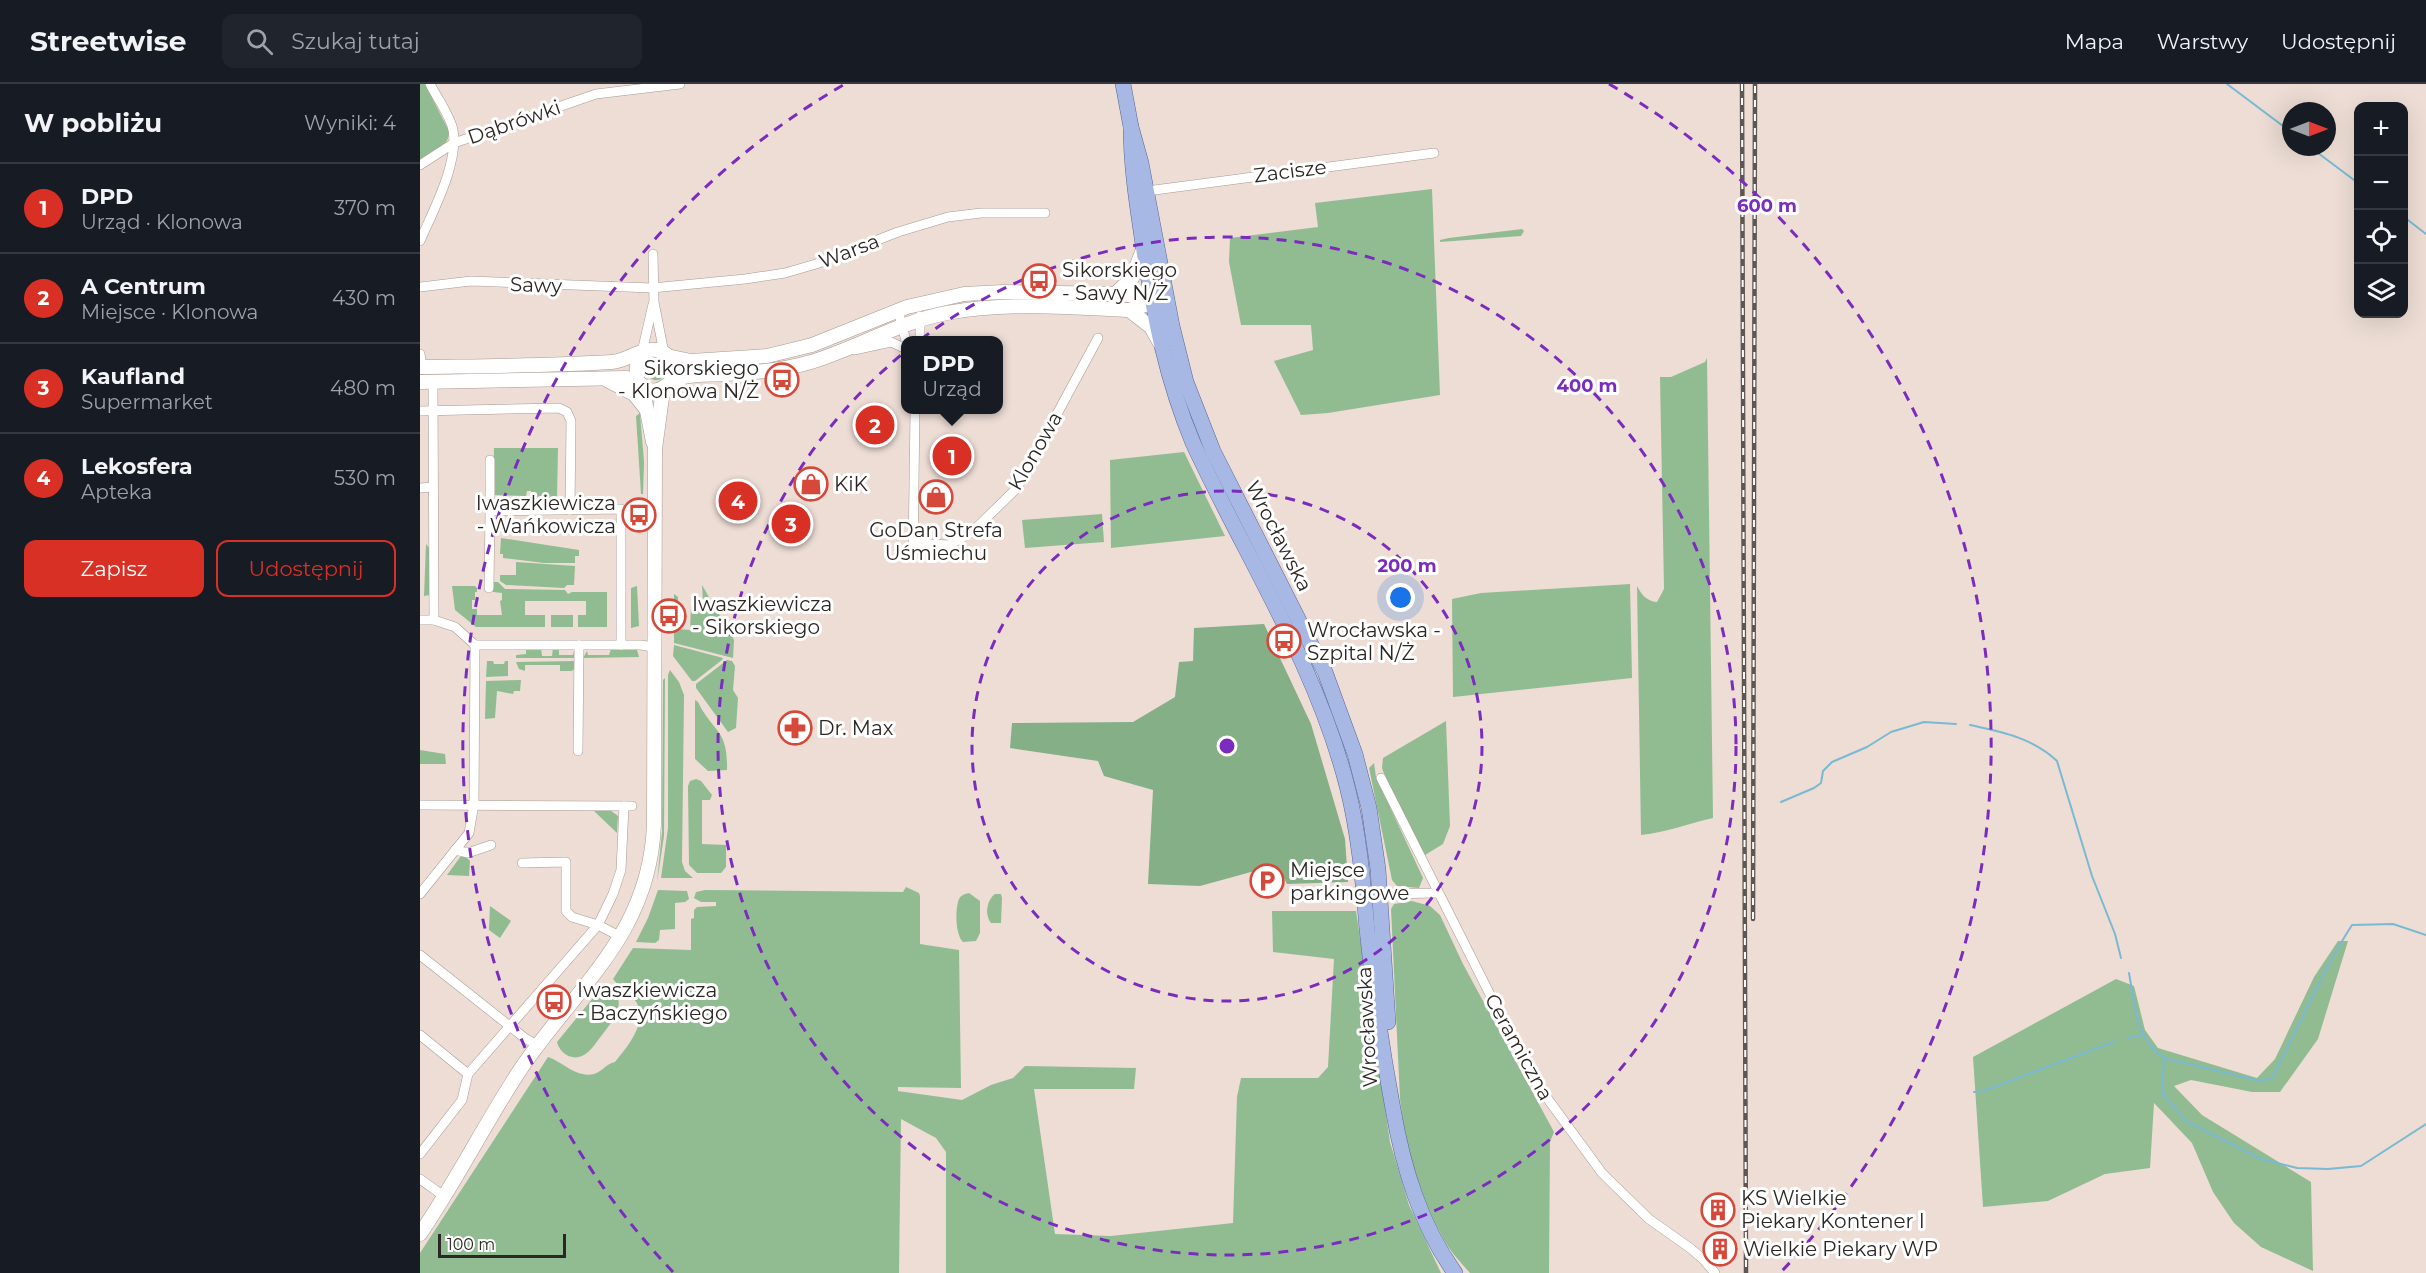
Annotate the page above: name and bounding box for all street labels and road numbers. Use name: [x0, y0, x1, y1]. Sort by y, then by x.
street label: Dąbrówki: [464, 95, 564, 149]
street label: Zacisze: [1252, 155, 1328, 187]
street label: Warsa: [816, 229, 882, 273]
street label: Sawy: [509, 272, 563, 298]
street label: Klonowa: [1003, 407, 1067, 495]
street label: Wrocławska: [1241, 477, 1317, 595]
street label: Wrocławska: [1352, 966, 1382, 1088]
street label: Ceramiczna: [1480, 990, 1558, 1104]

